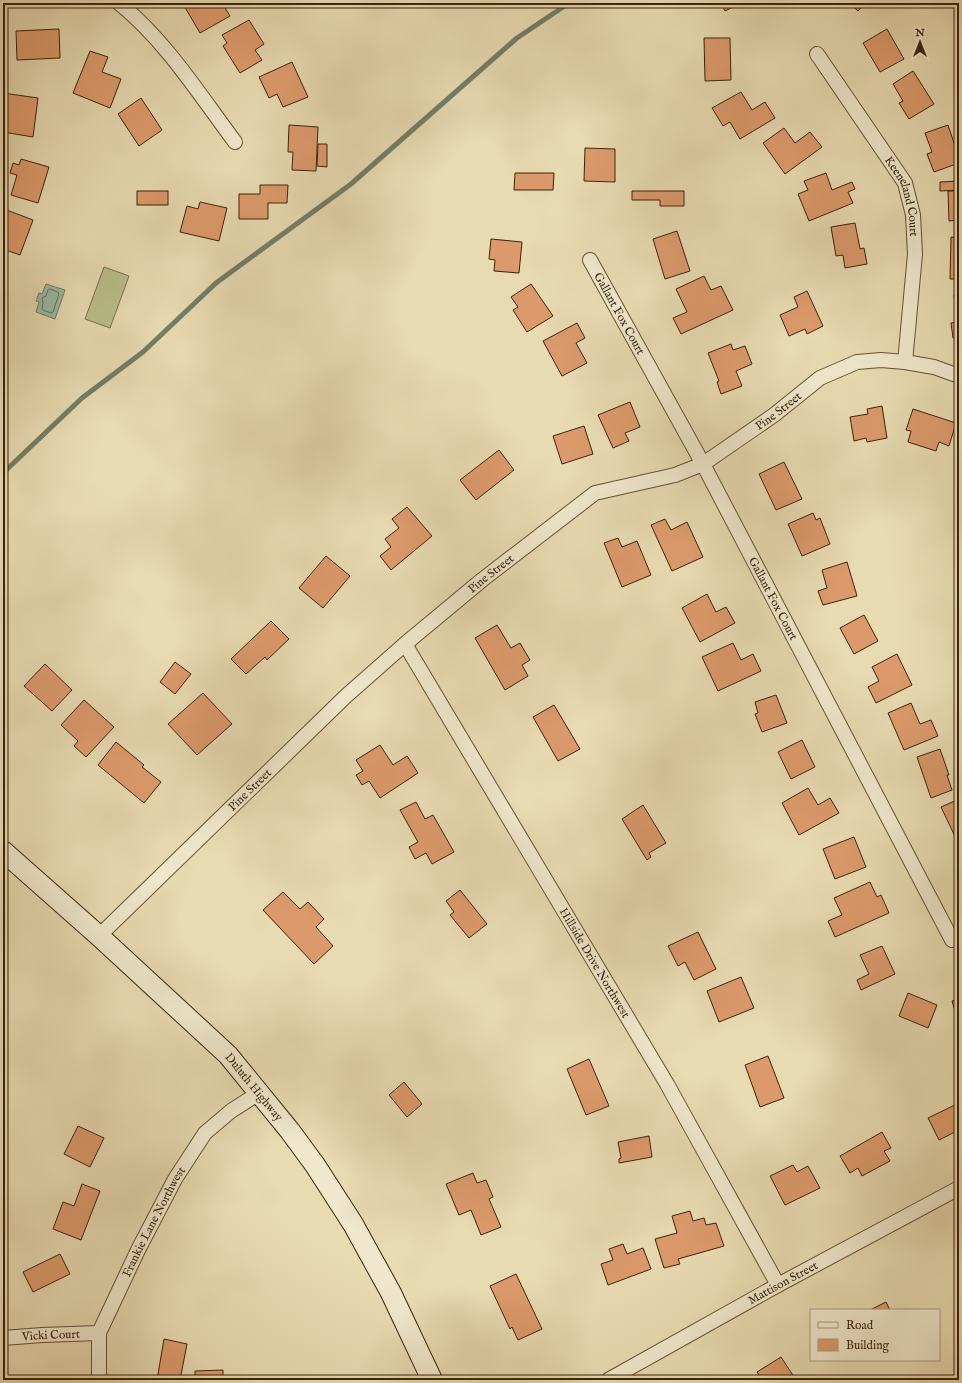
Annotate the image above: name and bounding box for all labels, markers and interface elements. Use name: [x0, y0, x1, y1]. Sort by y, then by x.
north arrow: [900, 22, 940, 62]
text: N: [914, 26, 925, 40]
street label: Keeneland Court: [881, 154, 921, 237]
street label: Gallant Fox Court: [590, 270, 648, 357]
street label: Pine Street: [752, 389, 805, 434]
street label: Pine Street: [465, 551, 517, 597]
street label: Gallant Fox Court: [745, 555, 801, 643]
street label: Pine Street: [225, 766, 275, 814]
street label: Hillside Drive Northwest: [556, 905, 633, 1021]
street label: Duluth Highway: [221, 1050, 286, 1125]
street label: Frankie Lane Northwest: [119, 1164, 189, 1280]
street label: Mattison Street: [745, 1258, 821, 1308]
legend: [810, 1309, 940, 1361]
text: Road: [846, 1318, 874, 1333]
street label: Vicki Court: [20, 1327, 80, 1345]
text: Building: [846, 1338, 890, 1353]

